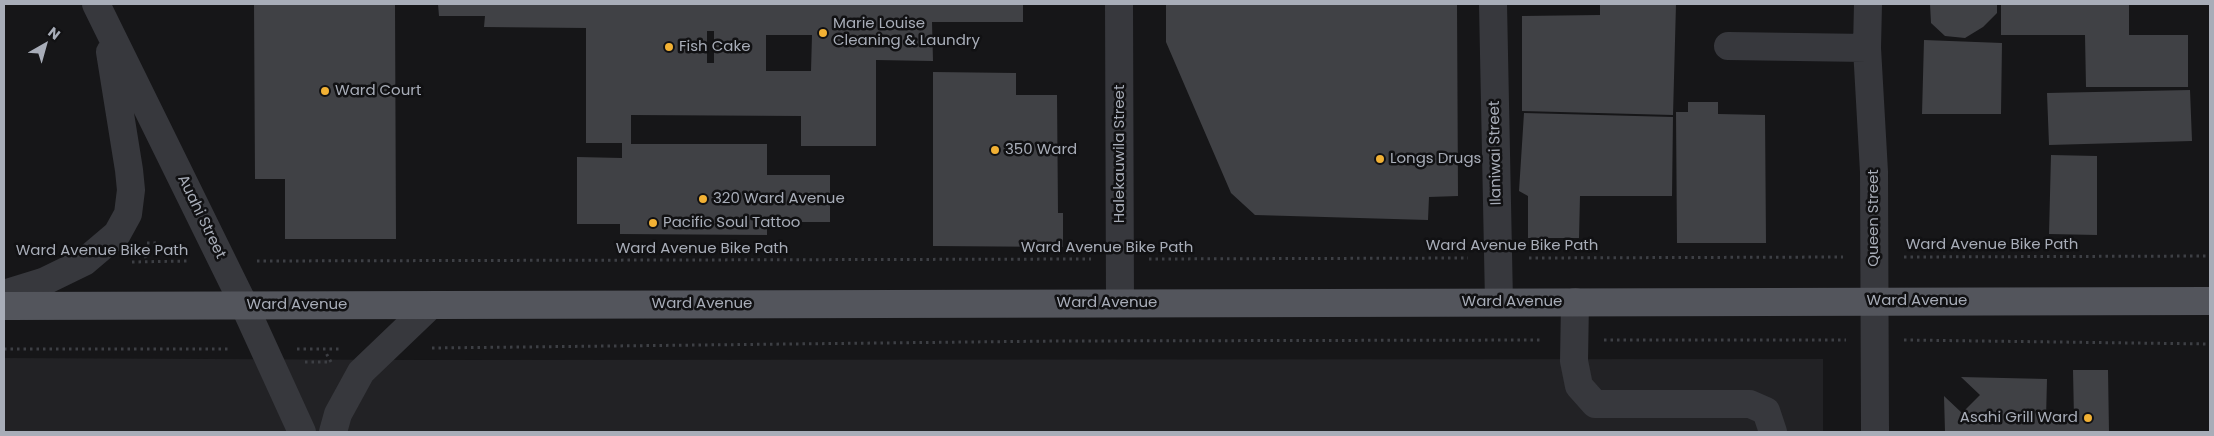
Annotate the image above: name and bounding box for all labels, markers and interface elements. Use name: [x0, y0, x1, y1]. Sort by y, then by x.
place label: Marie Louise Cleaning & Laundry: [833, 15, 980, 50]
north arrow: [20, 20, 70, 70]
text: N: [44, 22, 65, 44]
marker: Marie Louise Cleaning & Laundry: [817, 27, 829, 39]
place label: Fish Cake: [679, 38, 750, 56]
marker: Fish Cake: [663, 41, 675, 53]
place label: Ward Court: [335, 82, 421, 100]
marker: Ward Court: [319, 85, 331, 97]
street label: Halekauwila Street: [1111, 85, 1129, 223]
street label: Ilaniwai Street: [1486, 100, 1506, 206]
place label: 350 Ward: [1005, 141, 1077, 159]
marker: 350 Ward: [989, 144, 1001, 156]
place label: Longs Drugs: [1390, 150, 1481, 168]
marker: Longs Drugs: [1374, 153, 1386, 165]
street label: Queen Street: [1865, 169, 1883, 267]
street label: Auahi Street: [173, 172, 229, 262]
place label: 320 Ward Avenue: [713, 190, 845, 208]
marker: 320 Ward Avenue: [697, 193, 709, 205]
place label: Pacific Soul Tattoo: [663, 214, 800, 232]
marker: Pacific Soul Tattoo: [647, 217, 659, 229]
street label: Ward Avenue Bike Path: [1906, 236, 2078, 254]
street label: Ward Avenue Bike Path: [1426, 237, 1598, 255]
street label: Ward Avenue Bike Path: [1021, 239, 1193, 257]
street label: Ward Avenue Bike Path: [616, 240, 788, 258]
street label: Ward Avenue Bike Path: [16, 242, 188, 260]
street label: Ward Avenue: [1867, 292, 1967, 310]
street label: Ward Avenue: [1462, 293, 1562, 311]
street label: Ward Avenue: [1057, 294, 1157, 312]
street label: Ward Avenue: [652, 295, 752, 313]
street label: Ward Avenue: [247, 296, 347, 314]
place label: Asahi Grill Ward: [1960, 409, 2078, 427]
marker: Asahi Grill Ward: [2082, 412, 2094, 424]

